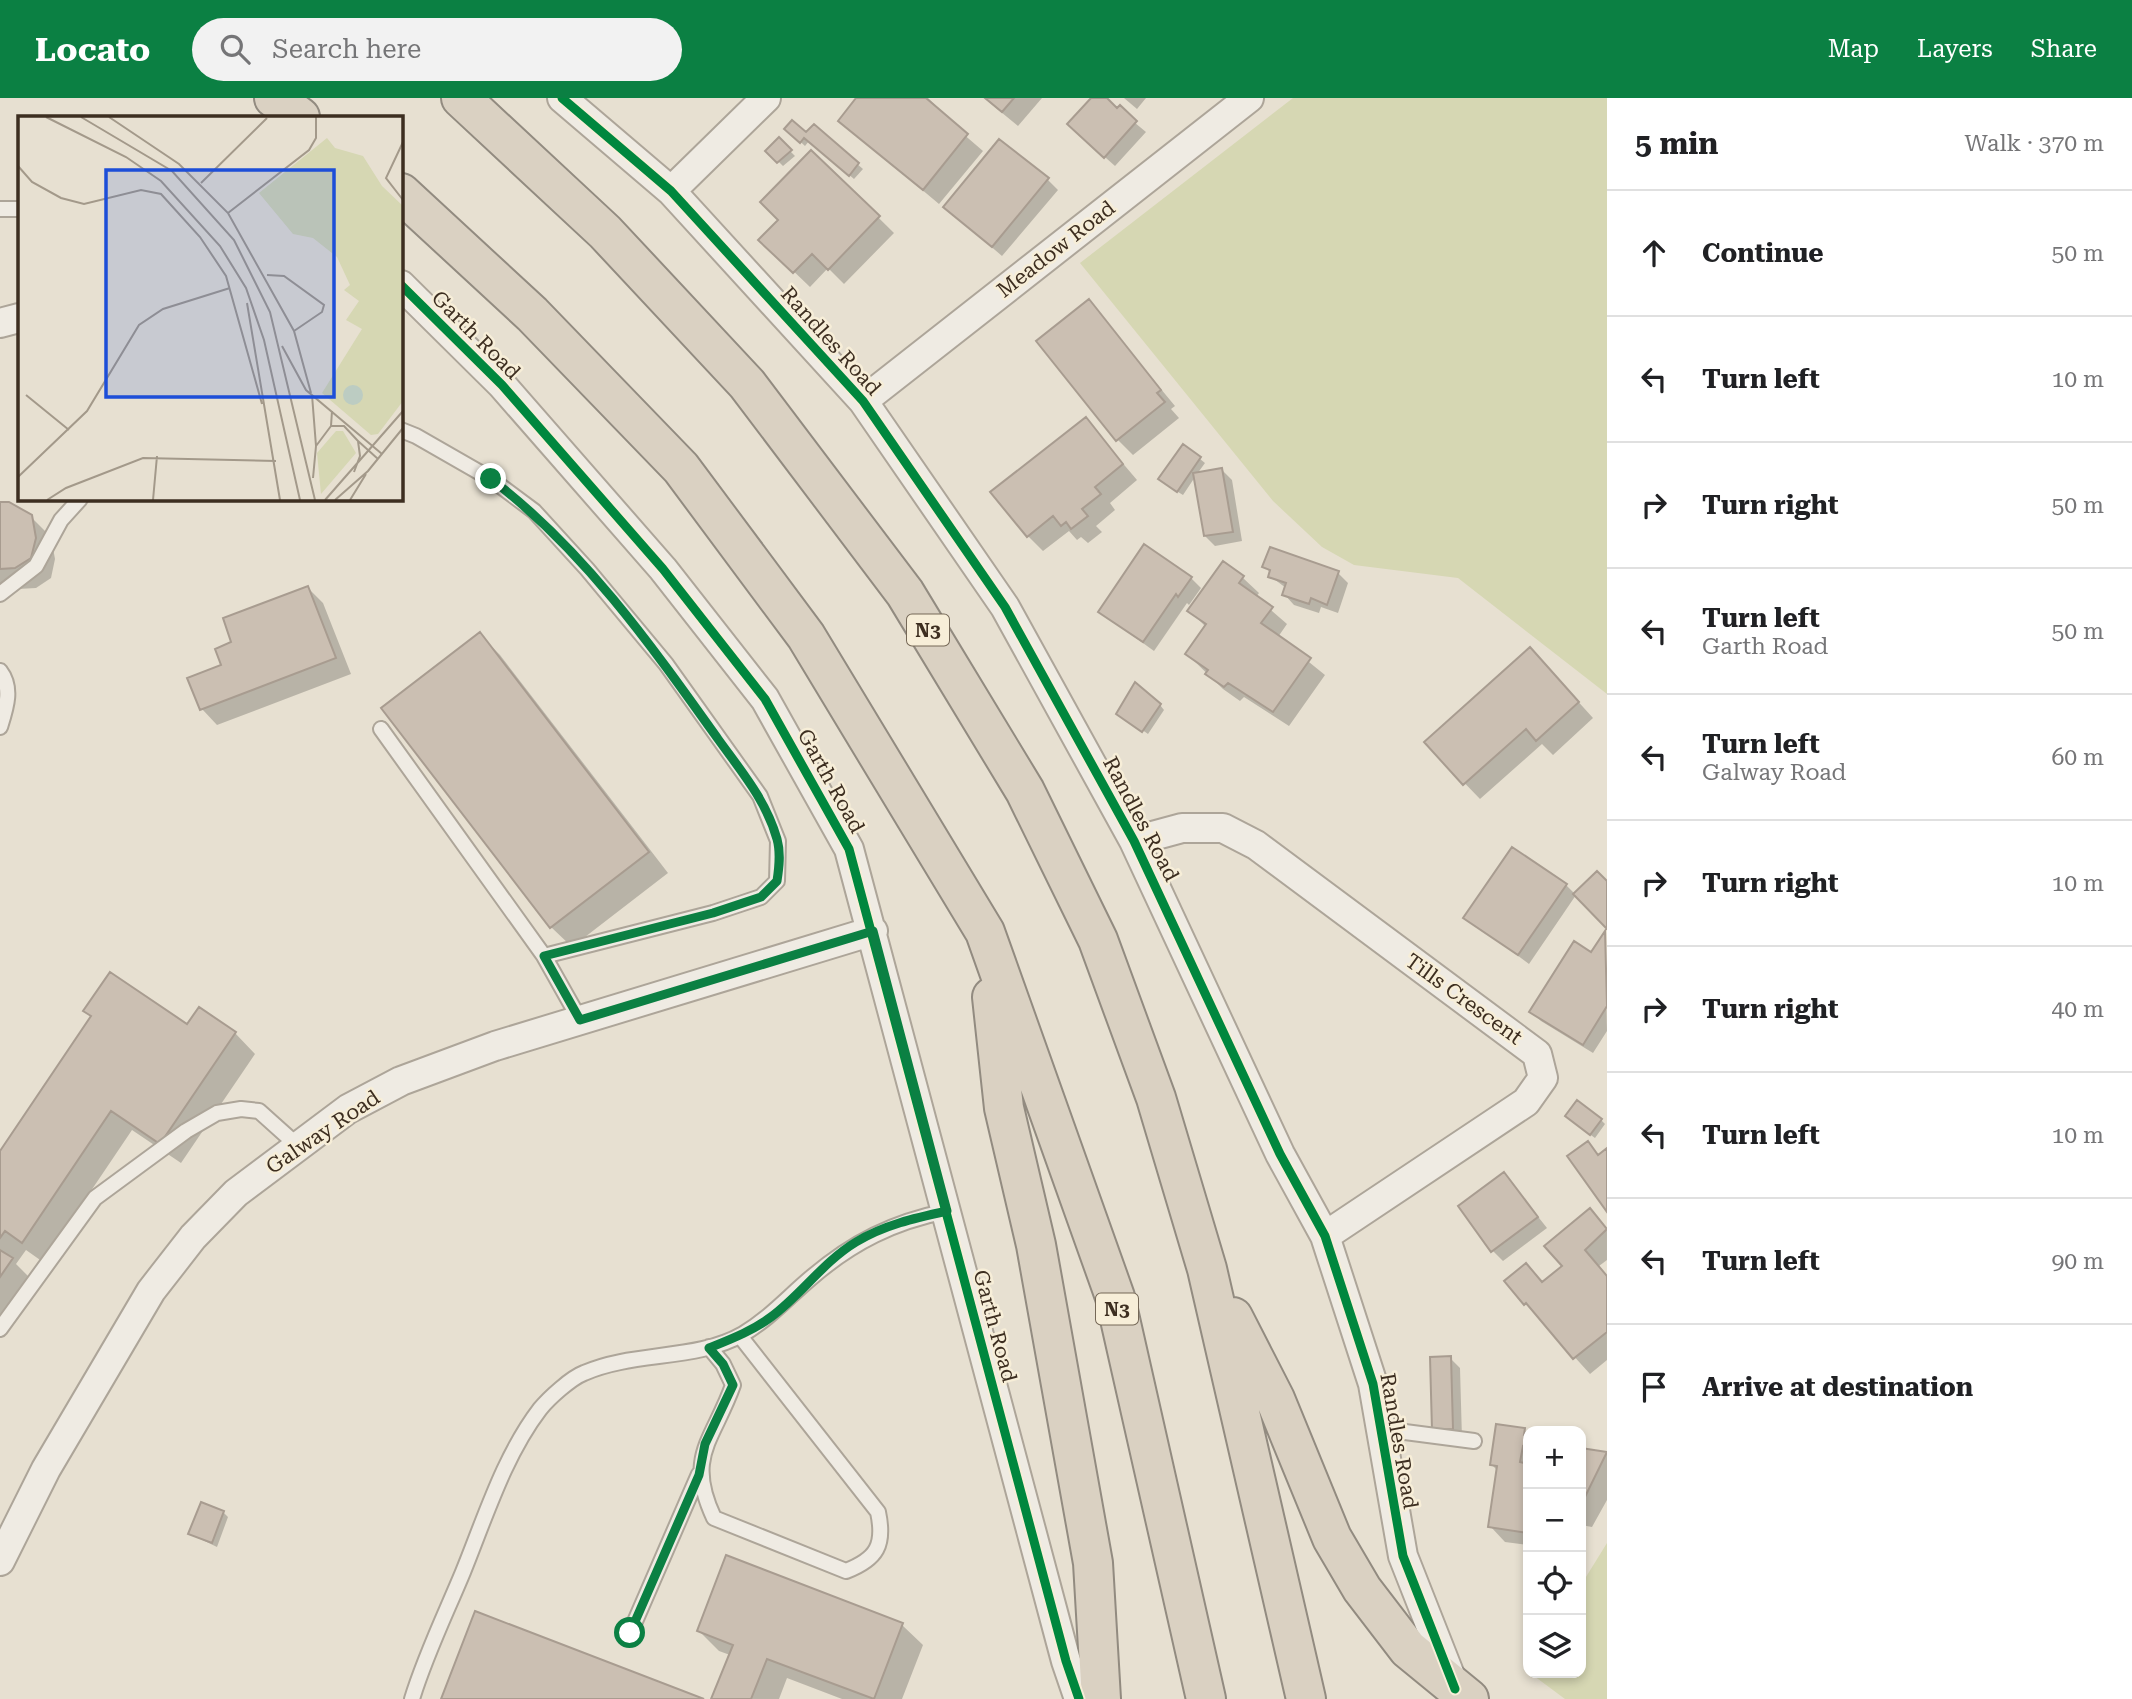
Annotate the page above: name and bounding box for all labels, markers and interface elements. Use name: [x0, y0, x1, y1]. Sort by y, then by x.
search box: [192, 18, 682, 81]
text: Locato: [35, 30, 150, 69]
icon: search: [216, 30, 254, 68]
text: Search here: [272, 34, 421, 64]
text: Map: [1828, 35, 1879, 63]
text: Layers: [1917, 35, 1993, 63]
text: Share: [2031, 35, 2097, 63]
inset map: [18, 116, 402, 500]
text: 5 min: [1635, 126, 1718, 161]
text: Walk · 370 m: [1965, 130, 2104, 157]
street label: Meadow Road: [992, 195, 1120, 302]
icon: ahead: [1635, 234, 1673, 272]
text: Continue: [1702, 238, 1824, 268]
text: 50 m: [2051, 240, 2104, 267]
street label: Randles Road: [776, 282, 886, 401]
street label: Garth Road: [427, 286, 526, 385]
icon: left: [1635, 360, 1673, 398]
text: Turn left: [1702, 364, 1820, 394]
text: 10 m: [2051, 366, 2104, 393]
route end: [475, 463, 506, 494]
icon: right: [1635, 486, 1673, 524]
text: Turn right: [1702, 490, 1838, 520]
text: 50 m: [2051, 492, 2104, 519]
text: Turn left: [1702, 603, 1820, 633]
icon: left: [1635, 612, 1673, 650]
road number: N3: [907, 614, 949, 646]
text: 50 m: [2051, 618, 2104, 645]
text: Garth Road: [1702, 633, 1828, 660]
street label: Garth Road: [793, 725, 870, 838]
text: Turn left: [1702, 729, 1820, 759]
icon: left: [1635, 738, 1673, 776]
text: 60 m: [2051, 744, 2104, 771]
street label: Randles Road: [1098, 753, 1184, 886]
text: Galway Road: [1702, 759, 1846, 786]
icon: right: [1635, 864, 1673, 902]
text: Turn right: [1702, 868, 1838, 898]
text: 10 m: [2051, 870, 2104, 897]
street label: Tills Crescent: [1401, 949, 1527, 1050]
icon: right: [1635, 990, 1673, 1028]
text: Turn right: [1702, 994, 1838, 1024]
text: 40 m: [2051, 996, 2104, 1023]
street label: Galway Road: [262, 1085, 385, 1179]
icon: left: [1635, 1116, 1673, 1154]
text: Turn left: [1702, 1120, 1820, 1150]
text: 10 m: [2051, 1122, 2104, 1149]
icon: left: [1635, 1242, 1673, 1280]
text: Turn left: [1702, 1246, 1820, 1276]
text: 90 m: [2051, 1248, 2104, 1275]
street label: Garth Road: [968, 1267, 1022, 1385]
road number: N3: [1096, 1294, 1138, 1324]
icon: arrive: [1635, 1368, 1673, 1406]
street label: Randles Road: [1375, 1371, 1423, 1511]
text: Arrive at destination: [1702, 1372, 1973, 1402]
map controls: [1523, 1426, 1586, 1678]
button: +: [1523, 1426, 1586, 1489]
button: −: [1523, 1489, 1586, 1552]
button: locate: [1523, 1552, 1586, 1615]
button: layers: [1523, 1615, 1586, 1678]
route start: [614, 1617, 645, 1648]

